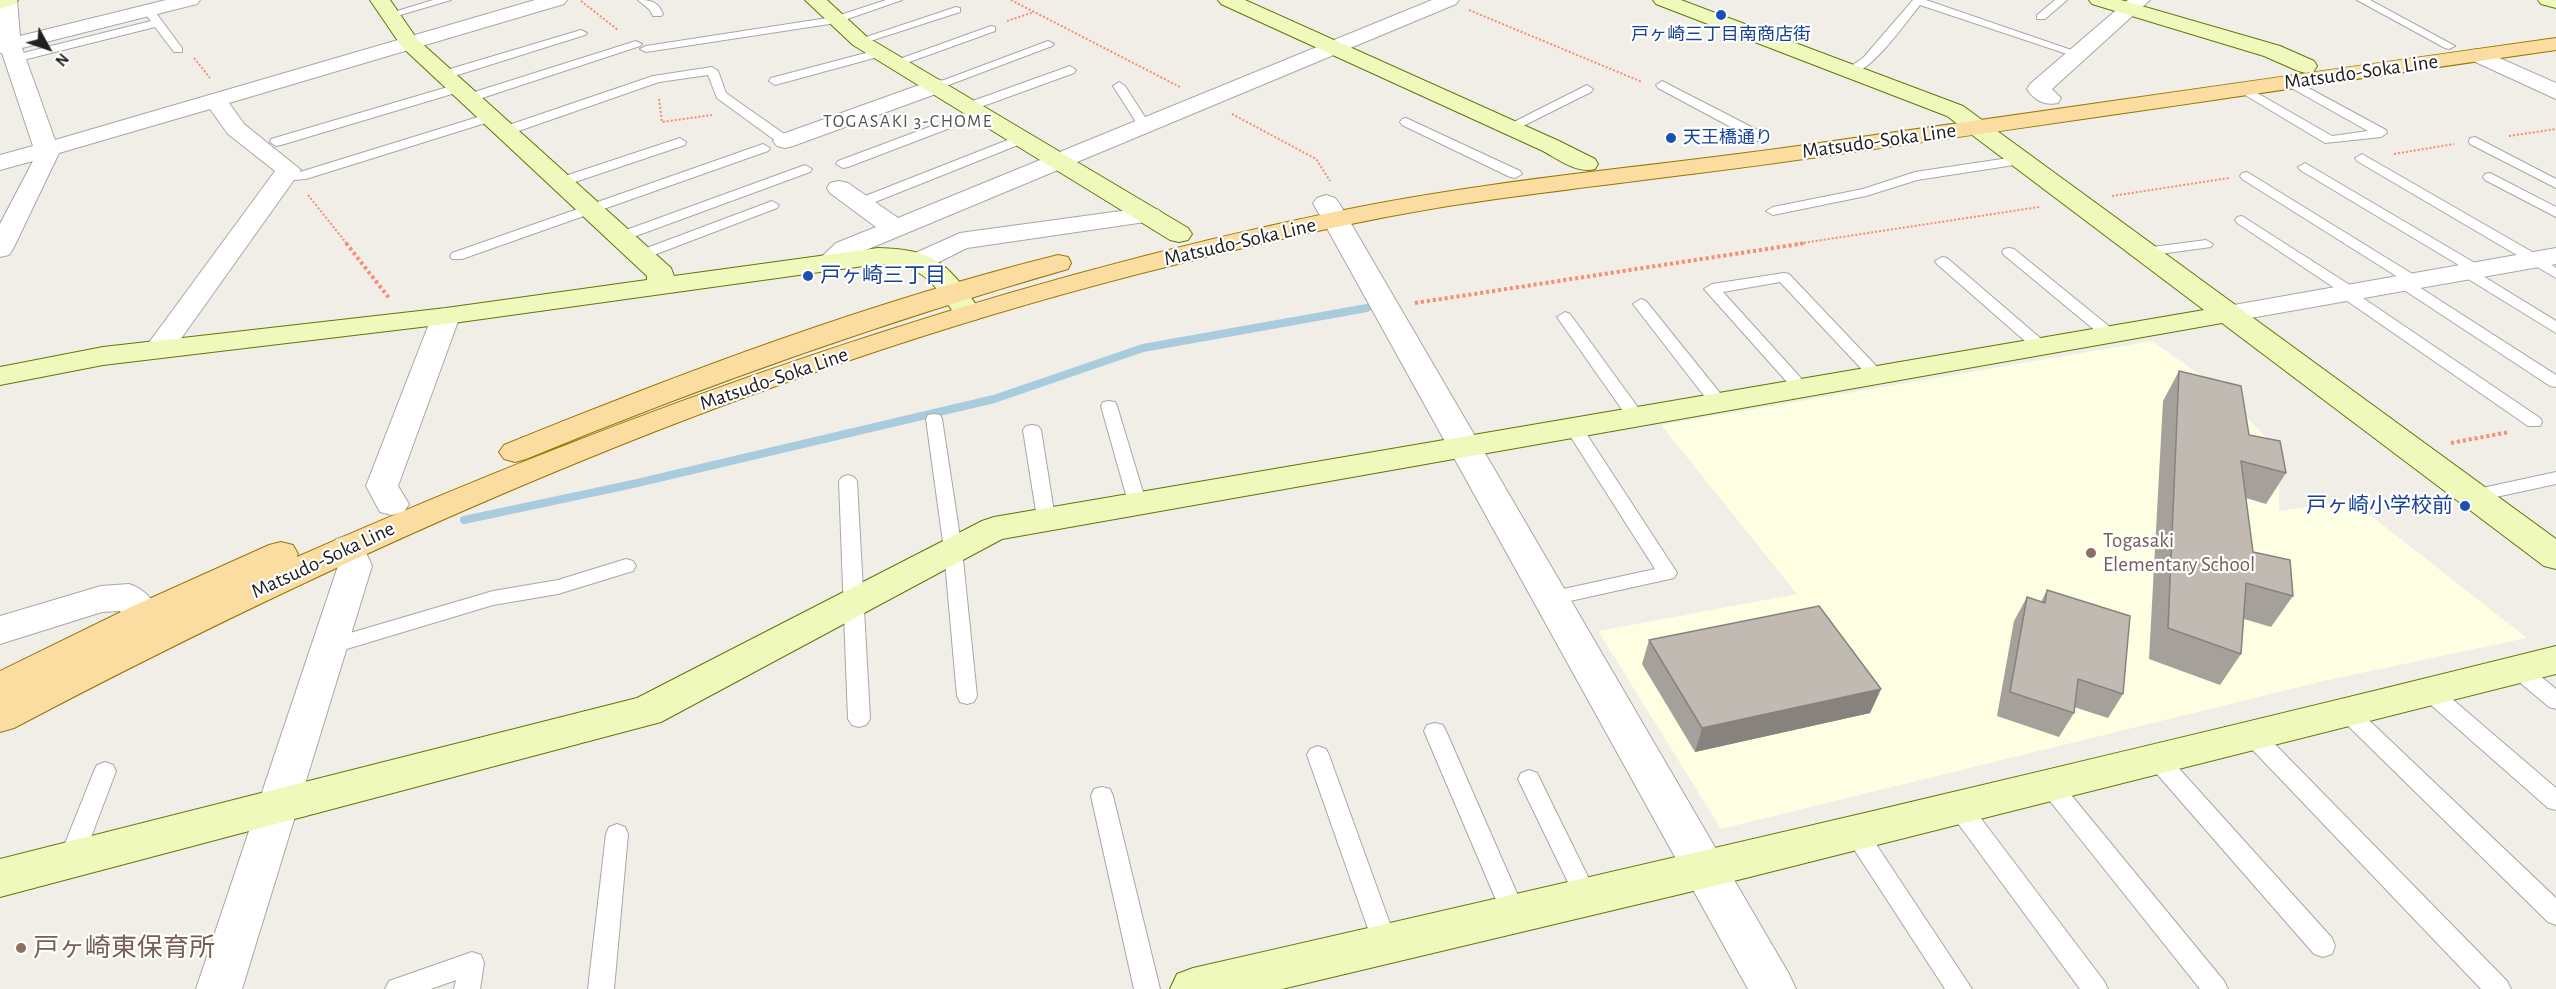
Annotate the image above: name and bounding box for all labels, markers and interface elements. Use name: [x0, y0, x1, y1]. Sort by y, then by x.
marker: 戸ヶ崎三丁目南商店街: [1714, 8, 1728, 22]
north arrow: [18, 18, 78, 78]
place label: 戸ヶ崎三丁目南商店街: [1631, 24, 1811, 46]
street label: Matsudo-Soka Line: [2282, 49, 2440, 95]
text: N: [52, 50, 71, 69]
district label: TOGASAKI 3-CHOME: [823, 111, 993, 133]
street label: Matsudo-Soka Line: [1800, 118, 1958, 164]
place label: 天王橋通り: [1683, 127, 1773, 149]
marker: 天王橋通り: [1664, 131, 1678, 145]
street label: Matsudo-Soka Line: [1161, 212, 1319, 272]
place label: 戸ヶ崎三丁目: [820, 263, 946, 289]
marker: 戸ヶ崎三丁目: [801, 269, 815, 283]
street label: Matsudo-Soka Line: [696, 342, 852, 416]
place label: 戸ヶ崎小学校前: [2306, 493, 2453, 519]
marker: 戸ヶ崎小学校前: [2458, 499, 2472, 513]
street label: Matsudo-Soka Line: [247, 516, 399, 604]
place label: Togasaki Elementary School: [2103, 528, 2255, 578]
marker: Togasaki Elementary School: [2084, 546, 2098, 560]
place label: 戸ヶ崎東保育所: [33, 932, 215, 964]
marker: 戸ヶ崎東保育所: [14, 941, 28, 955]

